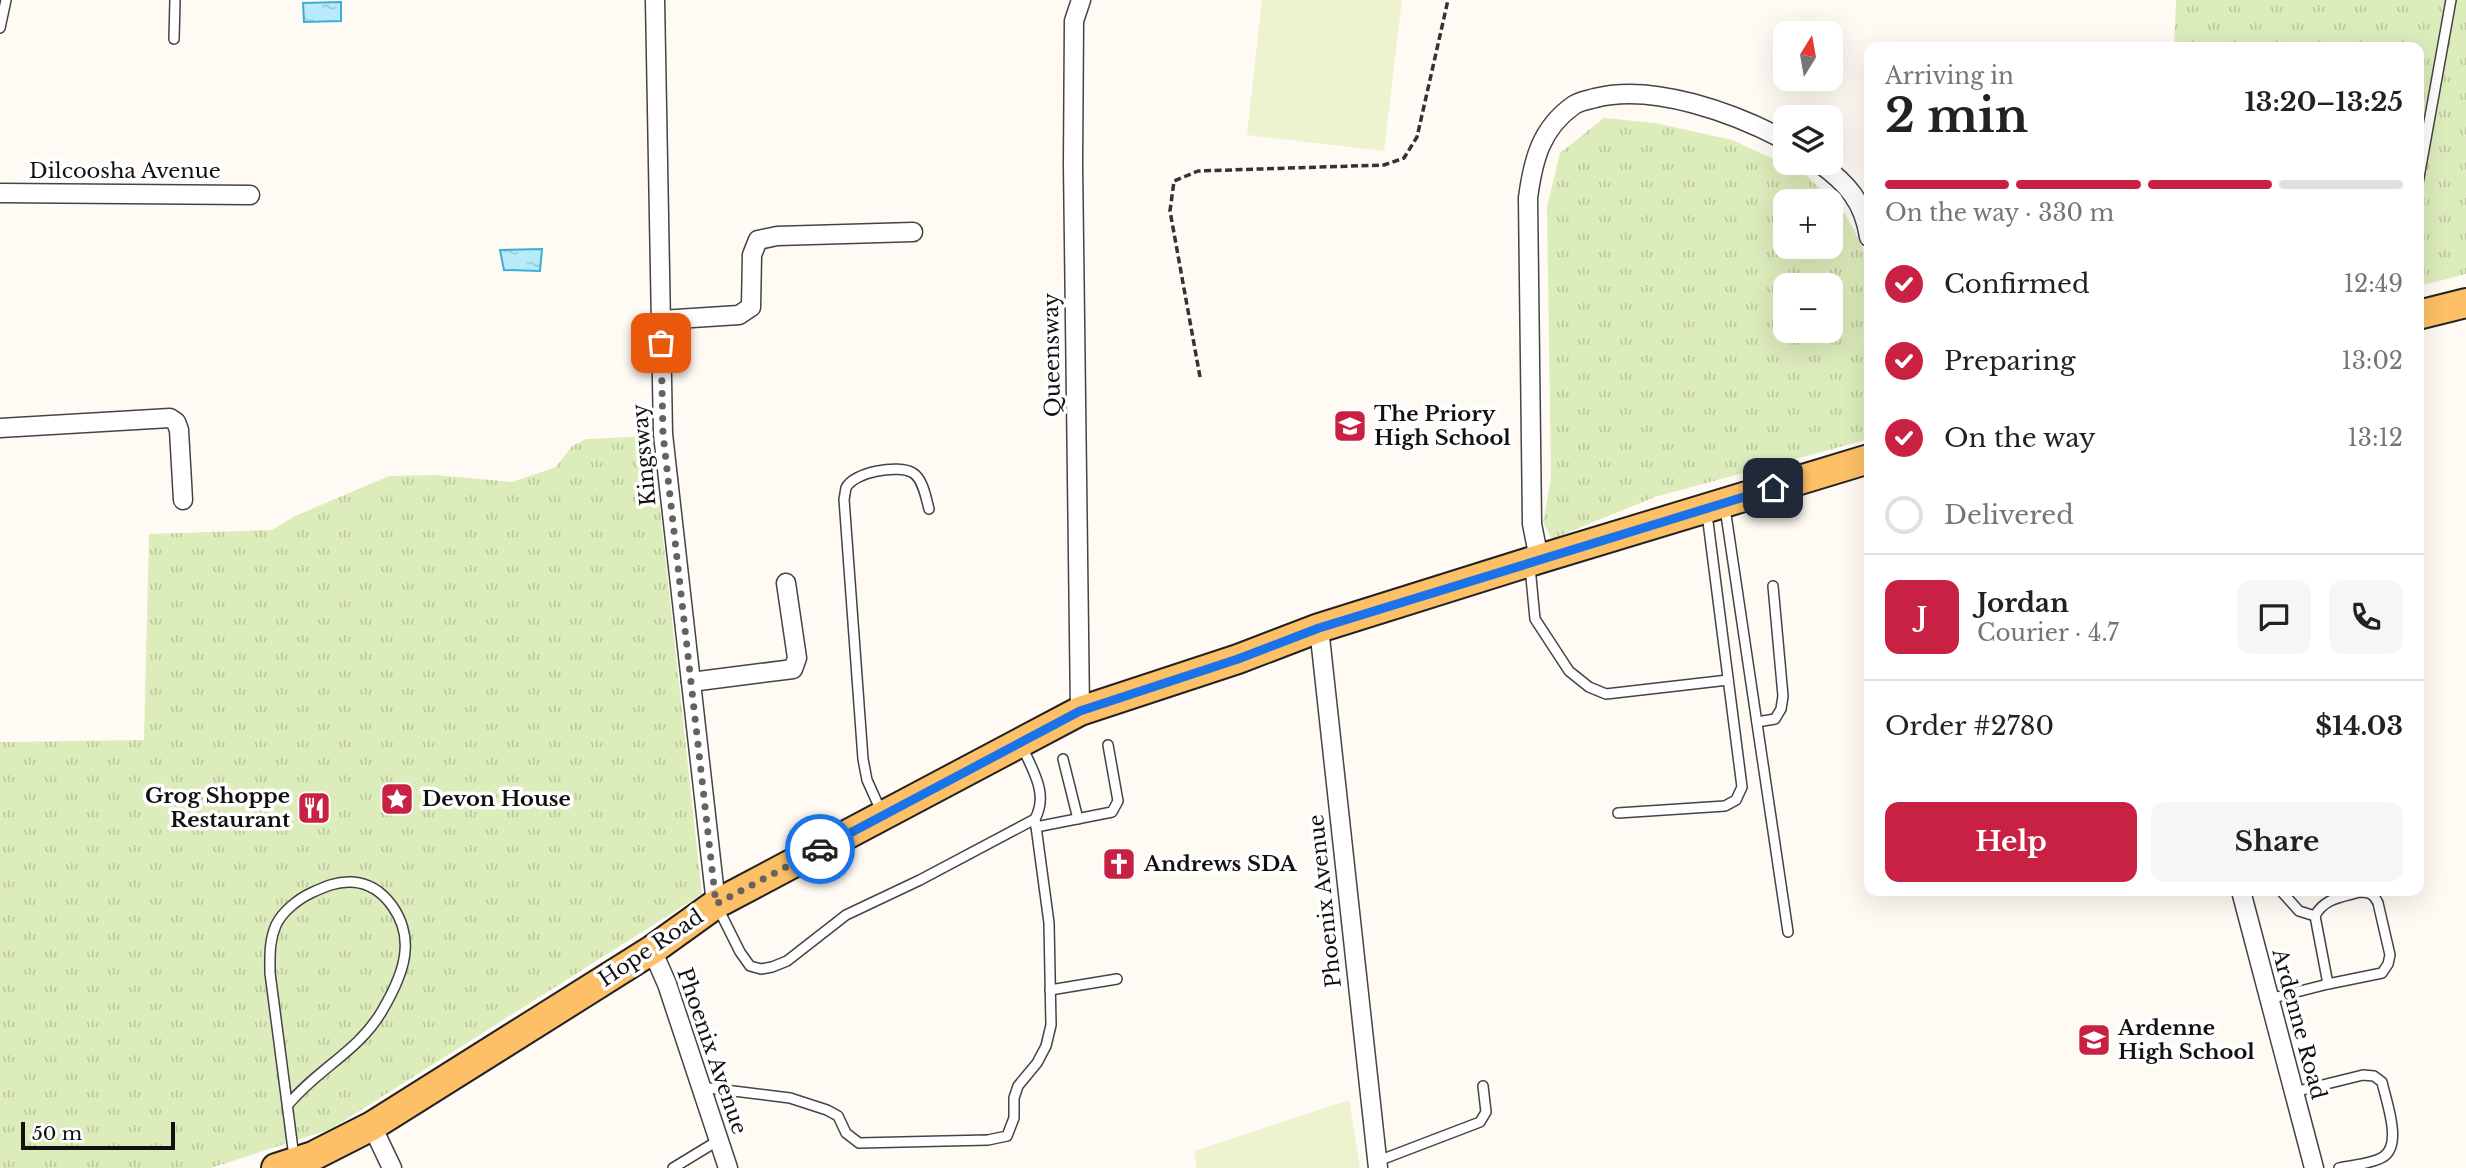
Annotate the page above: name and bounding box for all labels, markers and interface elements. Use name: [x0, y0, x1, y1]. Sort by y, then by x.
north arrow: [1773, 21, 1843, 91]
map controls: [1773, 21, 1843, 343]
text: Arriving in: [1885, 62, 2014, 90]
text: 13:20–13:25: [2245, 86, 2403, 118]
text: 2 min: [1885, 87, 2028, 144]
button: layers: [1773, 105, 1843, 175]
street label: Dilcoosha Avenue: [29, 158, 221, 184]
button: +: [1773, 189, 1843, 259]
text: On the way · 330 m: [1885, 199, 2114, 227]
icon: check: [1885, 265, 1923, 303]
text: Confirmed: [1944, 268, 2089, 300]
text: 12:49: [2344, 270, 2403, 298]
button: −: [1773, 273, 1843, 343]
street label: Queensway: [1038, 292, 1066, 417]
pin: [631, 313, 691, 373]
icon: bag: [642, 324, 680, 362]
icon: check: [1885, 342, 1923, 380]
text: Preparing: [1944, 345, 2076, 377]
text: 13:02: [2341, 347, 2403, 375]
place label: The Priory High School: [1374, 401, 1511, 451]
street label: Kingsway: [627, 402, 661, 507]
school or university icon: The Priory High School: [1331, 407, 1369, 445]
icon: check: [1885, 419, 1923, 457]
text: On the way: [1944, 422, 2096, 454]
text: 13:12: [2348, 424, 2403, 452]
pin: [1743, 458, 1803, 518]
icon: home: [1754, 469, 1792, 507]
text: Delivered: [1944, 499, 2074, 531]
button: chat: [2237, 580, 2311, 654]
button: phone: [2329, 580, 2403, 654]
text: Jordan: [1977, 587, 2069, 619]
text: J: [1917, 601, 1927, 633]
text: Courier · 4.7: [1977, 619, 2119, 647]
text: Order #2780: [1885, 710, 2054, 742]
text: $14.03: [2315, 710, 2403, 742]
place icon: Devon House: [378, 780, 416, 818]
place label: Grog Shoppe Restaurant: [145, 783, 290, 833]
place label: Devon House: [422, 786, 571, 812]
restaurant icon: Grog Shoppe Restaurant: [295, 789, 333, 827]
button: Help: [1885, 802, 2137, 882]
button: Share: [2151, 802, 2403, 882]
street label: Phoenix Avenue: [1303, 813, 1347, 989]
courier: [785, 814, 855, 884]
icon: car: [801, 830, 839, 868]
church icon: Andrews SDA: [1100, 845, 1138, 883]
place label: Andrews SDA: [1143, 851, 1297, 877]
street label: Hope Road: [594, 903, 708, 993]
street label: Ardenne Road: [2266, 945, 2332, 1102]
street label: Phoenix Avenue: [671, 965, 753, 1137]
place label: Ardenne High School: [2117, 1015, 2255, 1065]
school or university icon: Ardenne High School: [2075, 1021, 2113, 1059]
scale bar: [21, 1119, 175, 1151]
text: 50 m: [32, 1122, 82, 1145]

